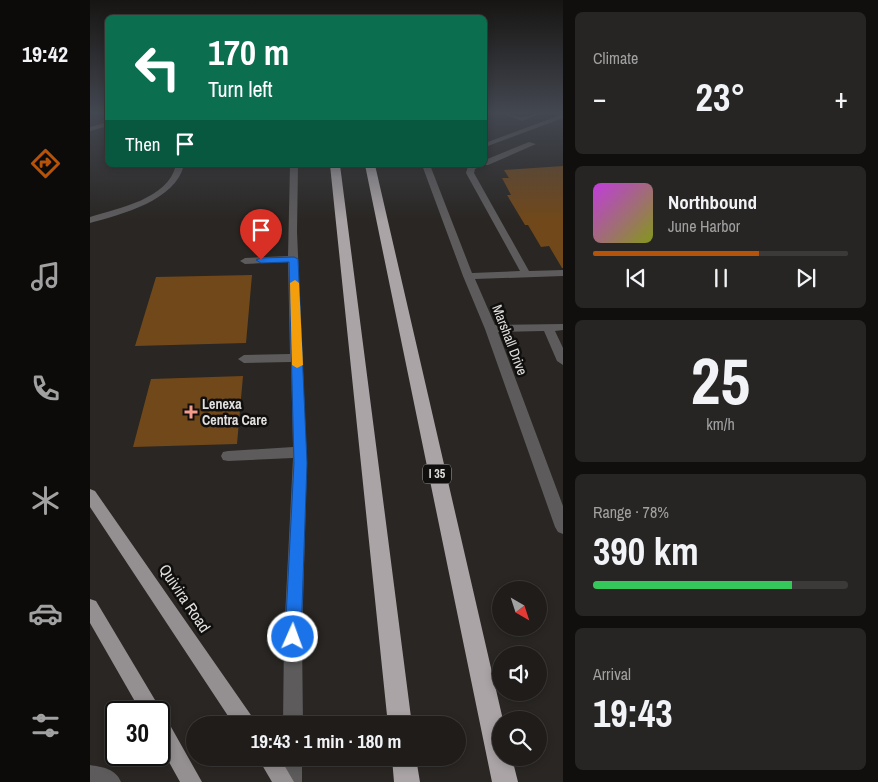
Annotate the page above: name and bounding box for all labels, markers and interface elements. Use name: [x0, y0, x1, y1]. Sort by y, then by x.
text: 170 m: [208, 29, 289, 76]
icon: left: [125, 35, 190, 100]
text: 19:42: [22, 39, 68, 69]
text: Climate: [593, 47, 638, 69]
text: 23°: [696, 72, 745, 123]
text: Turn left: [208, 74, 273, 104]
text: −: [593, 79, 606, 117]
text: +: [835, 79, 848, 117]
icon: arrive: [171, 130, 199, 158]
text: Then: [125, 131, 161, 157]
icon: directions: [28, 146, 63, 181]
text: Northbound: [668, 189, 757, 215]
pin: [240, 209, 282, 260]
text: June Harbor: [668, 215, 740, 237]
icon: arrive: [247, 216, 275, 244]
icon: music: [28, 259, 63, 294]
icon: previous: [622, 264, 650, 292]
icon: pause: [707, 264, 735, 292]
icon: next: [792, 264, 820, 292]
street label: Marshall Drive: [488, 302, 532, 378]
text: 25: [691, 337, 750, 424]
icon: phone: [28, 371, 63, 406]
place label: Lenexa Centra Care: [202, 395, 267, 429]
marker: Lenexa Centra Care: [184, 405, 198, 419]
text: km/h: [706, 413, 735, 435]
road number: I 35: [423, 464, 451, 484]
icon: climate: [28, 483, 63, 518]
text: Range · 78%: [593, 501, 669, 523]
text: 390 km: [593, 526, 699, 577]
street label: Quivira Road: [154, 559, 216, 637]
north arrow: [492, 581, 548, 636]
map controls: [492, 581, 547, 766]
icon: car: [28, 596, 63, 631]
position arrow: [266, 610, 318, 662]
button: sound: [492, 646, 547, 701]
text: Arrival: [593, 663, 631, 685]
text: 19:43: [593, 688, 673, 739]
speed limit sign: 30: [105, 701, 170, 766]
icon: filters: [28, 708, 63, 743]
button: search: [492, 711, 547, 766]
text: 19:43 · 1 min · 180 m: [251, 728, 401, 754]

